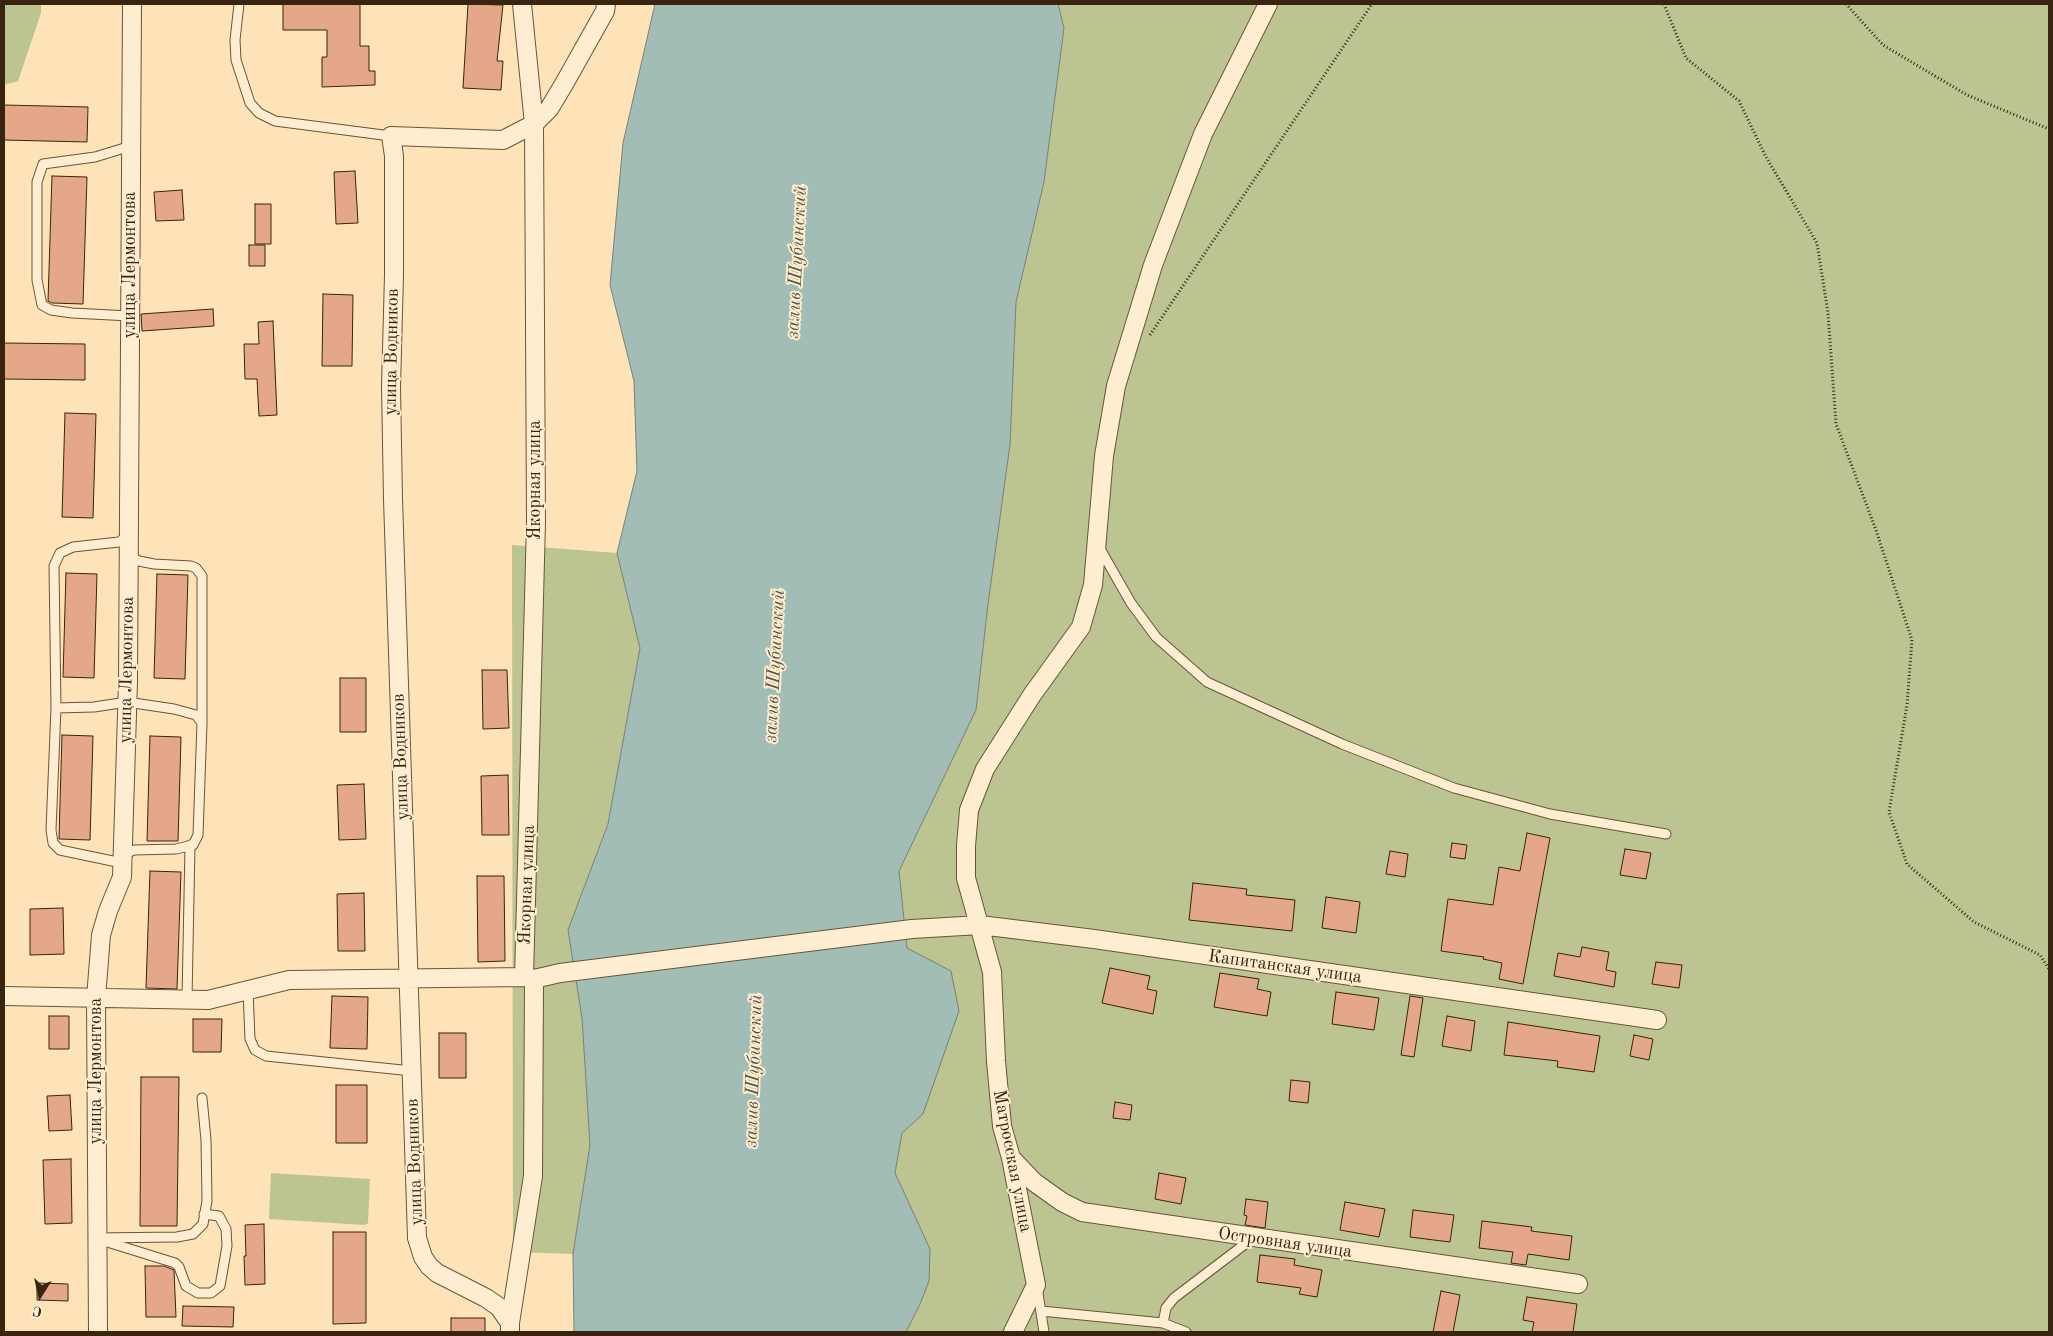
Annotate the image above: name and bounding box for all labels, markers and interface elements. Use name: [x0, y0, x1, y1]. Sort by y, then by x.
water label: залив Шубинский: [782, 185, 812, 339]
street label: улица Лермонтова: [119, 192, 141, 338]
street label: улица Водников: [380, 288, 404, 416]
street label: Якорная улица: [524, 420, 546, 540]
water label: залив Шубинский: [760, 589, 790, 743]
street label: улица Лермонтова: [115, 596, 139, 744]
street label: улица Водников: [388, 693, 414, 821]
street label: Якорная улица: [514, 825, 540, 945]
street label: Капитанская улица: [1207, 946, 1363, 988]
water label: залив Шубинский: [740, 994, 768, 1148]
street label: улица Лермонтова: [85, 998, 107, 1144]
street label: Матросская улица: [988, 1088, 1036, 1234]
street label: улица Водников: [402, 1098, 428, 1226]
street label: Островная улица: [1217, 1223, 1353, 1263]
north arrow: [15, 1271, 65, 1321]
text: С: [32, 1303, 43, 1318]

